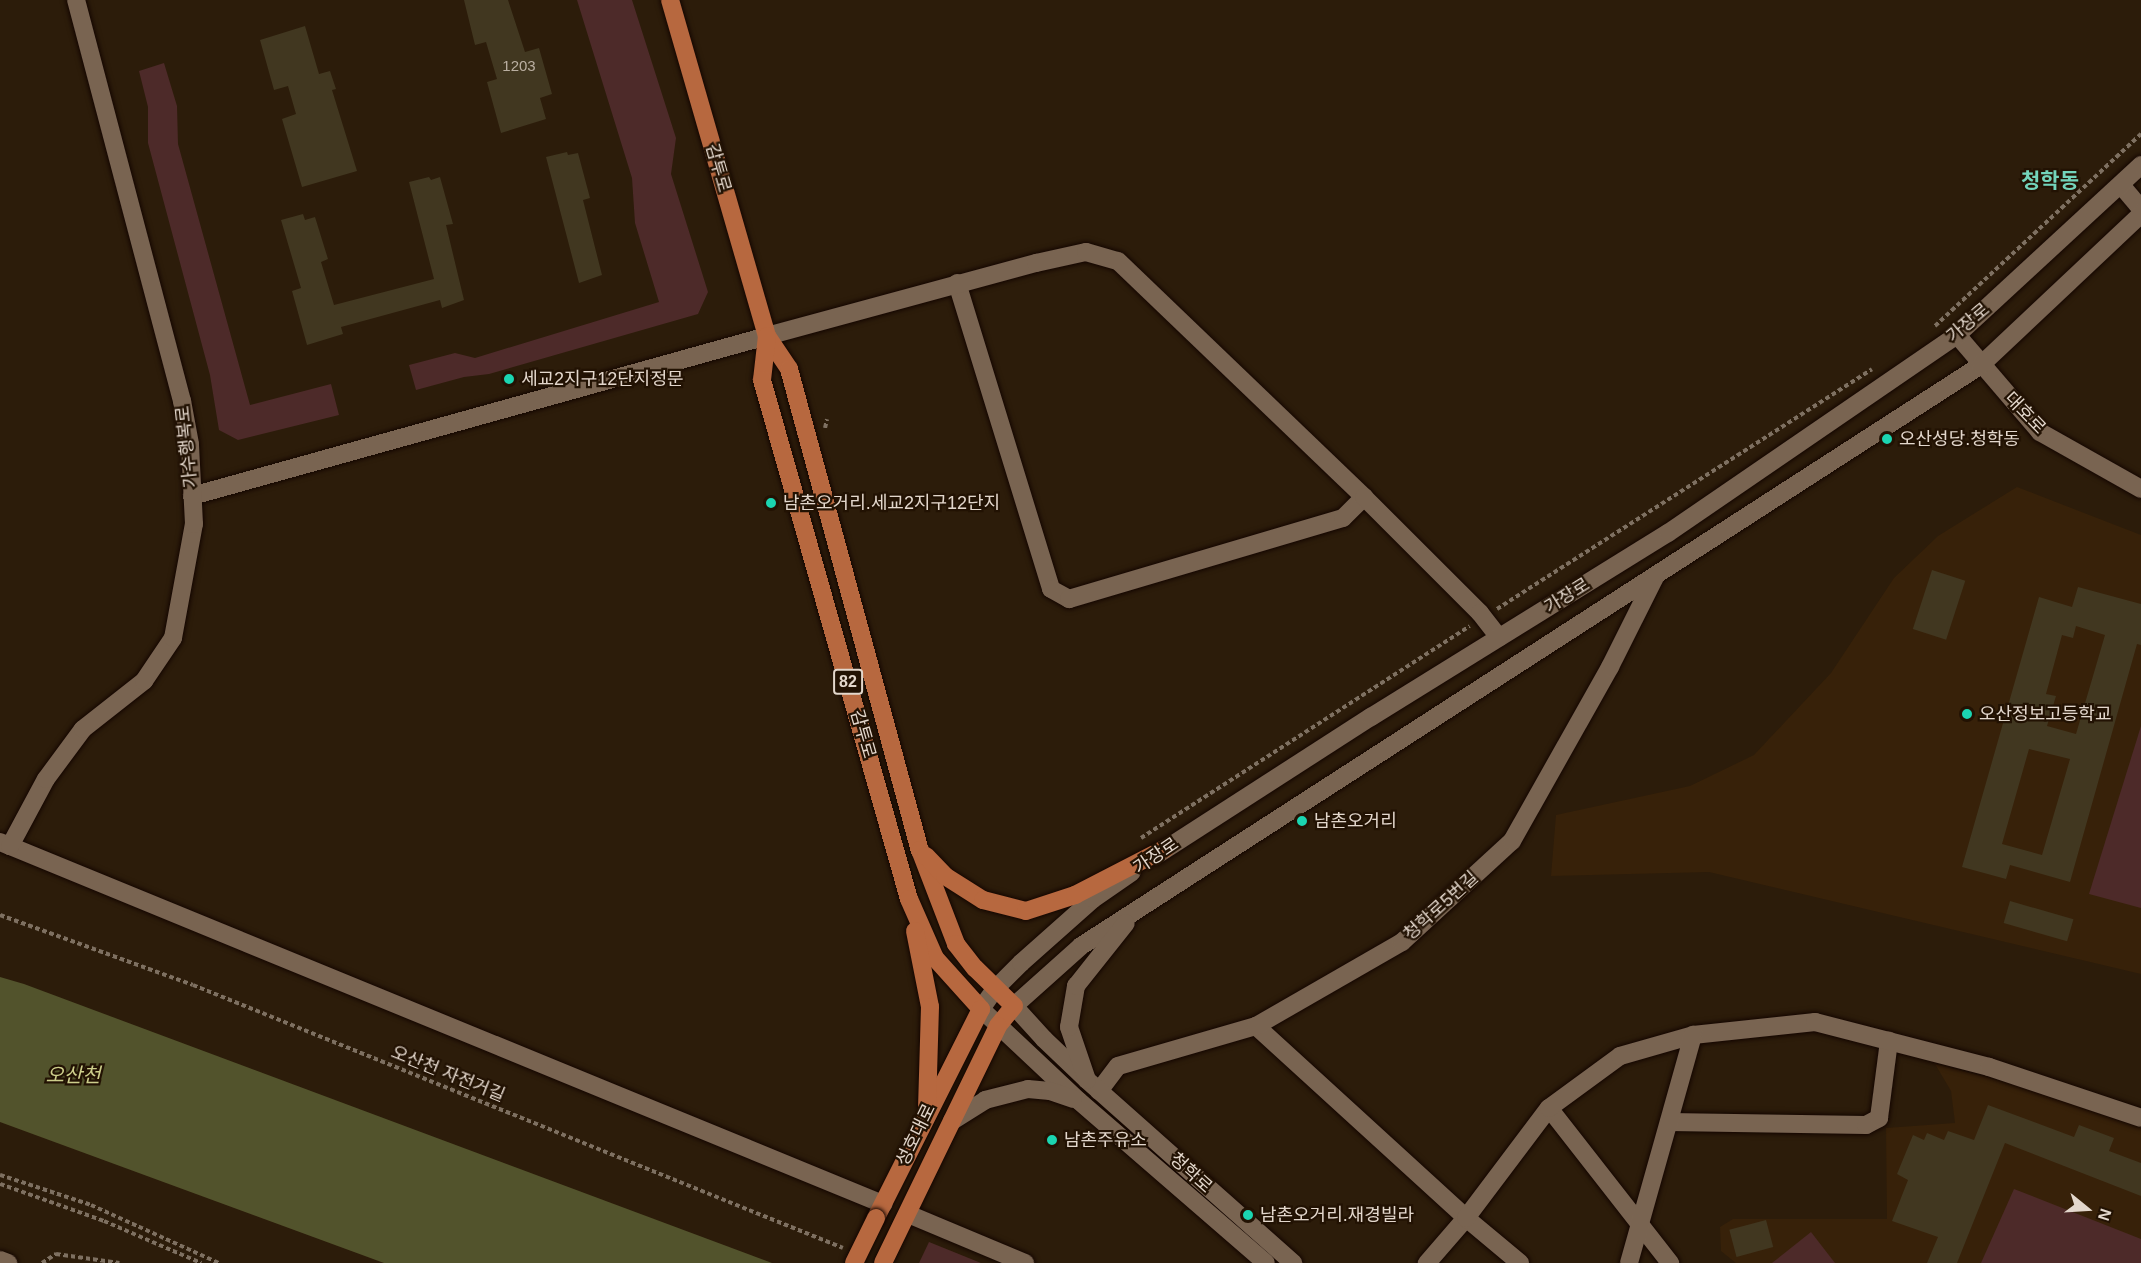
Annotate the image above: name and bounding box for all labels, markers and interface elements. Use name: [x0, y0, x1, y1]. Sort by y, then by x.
house number: 1203: [502, 57, 536, 75]
street label: 감투로: [701, 141, 735, 195]
district label: 청학동: [2021, 168, 2079, 194]
street label: 가장로: [1942, 299, 1994, 347]
place label: 세교2지구12단지정문: [521, 368, 684, 390]
marker: 세교2지구12단지정문: [502, 372, 516, 386]
street label: 대호로: [2000, 388, 2050, 438]
street label: 가수행복로: [172, 405, 202, 489]
place label: 오산성당.청학동: [1899, 428, 2020, 450]
marker: 오산성당.청학동: [1880, 432, 1894, 446]
place label: 남촌오거리.세교2지구12단지: [783, 492, 1000, 514]
marker: 남촌오거리.세교2지구12단지: [764, 496, 778, 510]
street label: 가장로: [1540, 574, 1594, 618]
road number: 82: [833, 669, 863, 695]
place label: 오산정보고등학교: [1979, 703, 2111, 725]
street label: 감투로: [846, 707, 880, 761]
marker: 오산정보고등학교: [1960, 707, 1974, 721]
place label: 남촌오거리: [1314, 810, 1397, 832]
marker: 남촌오거리: [1295, 814, 1309, 828]
street label: 가장로: [1129, 833, 1183, 879]
street label: 청학로5번길: [1399, 867, 1483, 945]
street label: 오산천 자전거길: [388, 1041, 508, 1107]
water label: 오산천: [45, 1063, 101, 1087]
street label: 성호대로: [892, 1100, 940, 1170]
place label: 남촌주유소: [1064, 1129, 1147, 1151]
marker: 남촌주유소: [1045, 1133, 1059, 1147]
street label: 청학로: [1165, 1148, 1217, 1198]
north arrow: [2057, 1179, 2117, 1239]
place label: 남촌오거리.재경빌라: [1260, 1204, 1414, 1226]
text: N: [2095, 1207, 2114, 1223]
marker: 남촌오거리.재경빌라: [1241, 1208, 1255, 1222]

